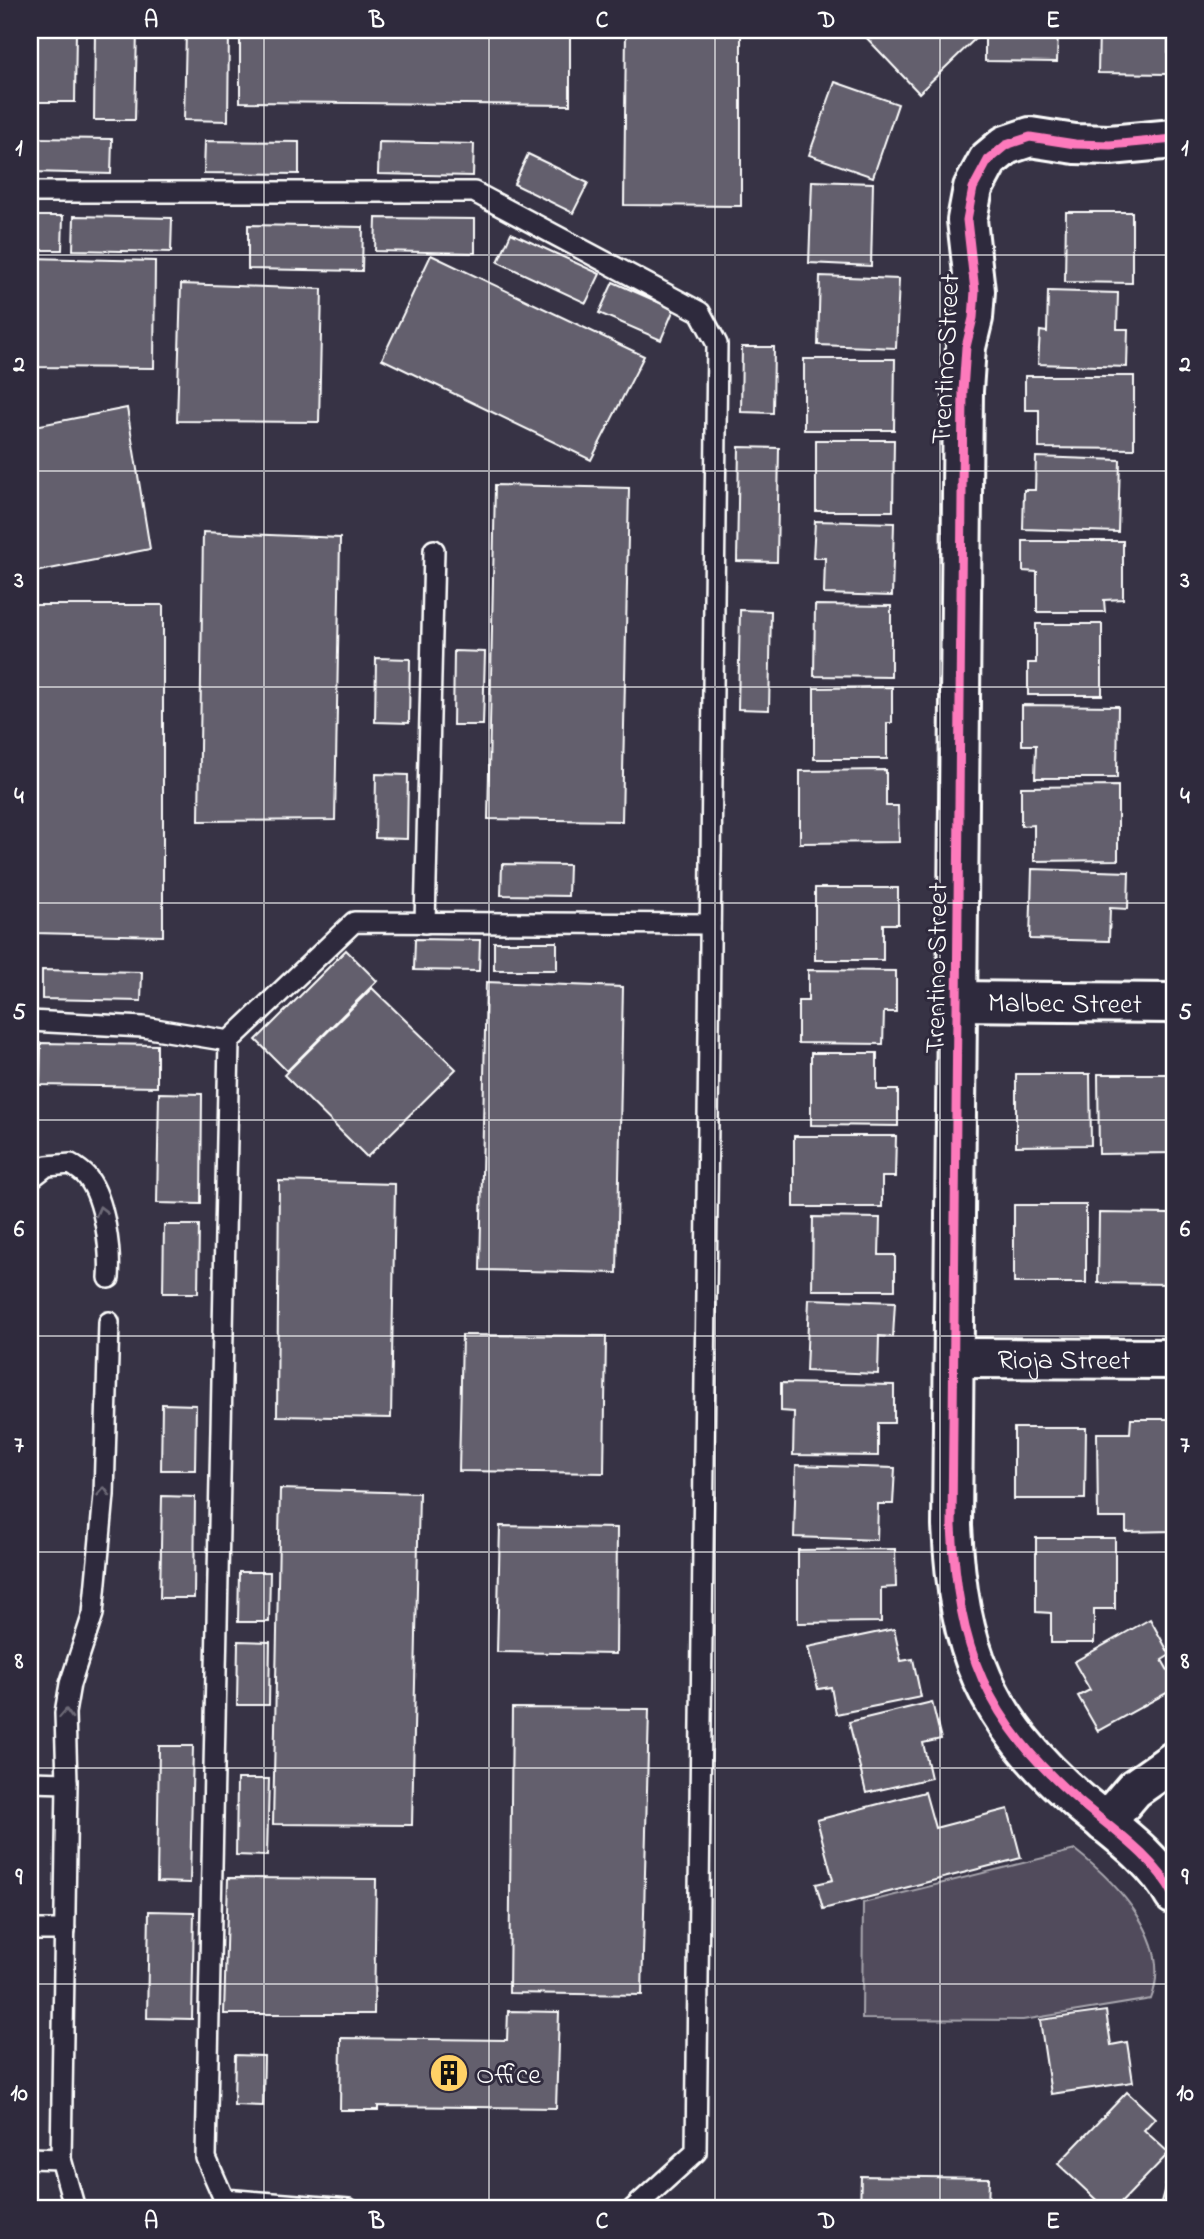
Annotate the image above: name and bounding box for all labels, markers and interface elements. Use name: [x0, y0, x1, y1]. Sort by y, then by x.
text: A: [144, 5, 158, 38]
text: B: [368, 5, 385, 38]
text: C: [596, 5, 609, 38]
text: D: [818, 5, 835, 38]
text: E: [1046, 5, 1060, 38]
text: 1: [15, 133, 23, 166]
text: 1: [1181, 133, 1189, 166]
street label: Trentino Street: [923, 273, 972, 446]
text: 2: [12, 349, 25, 382]
text: 2: [1178, 349, 1191, 382]
text: 3: [13, 565, 24, 598]
text: 3: [1179, 565, 1190, 598]
text: 4: [14, 781, 24, 814]
text: 4: [1180, 781, 1190, 814]
street label: Trentino Street: [917, 882, 960, 1054]
street label: Malbec Street: [988, 984, 1142, 1027]
text: 5: [12, 997, 26, 1030]
text: 5: [1178, 997, 1192, 1030]
one-way arrow: [95, 1205, 109, 1217]
text: 6: [14, 1214, 25, 1247]
text: 6: [1180, 1214, 1191, 1247]
street label: Rioja Street: [997, 1341, 1131, 1383]
text: 7: [14, 1430, 24, 1463]
text: 7: [1180, 1430, 1190, 1463]
one-way arrow: [96, 1486, 111, 1497]
text: 8: [14, 1646, 24, 1679]
text: 8: [1180, 1646, 1190, 1679]
one-way arrow: [58, 1709, 73, 1720]
text: 9: [15, 1862, 24, 1895]
text: 9: [1181, 1862, 1190, 1895]
building icon: Office: [428, 2052, 470, 2094]
place label: Office: [476, 2056, 541, 2097]
text: 10: [10, 2078, 28, 2111]
text: 10: [1176, 2078, 1194, 2111]
text: A: [144, 2206, 158, 2239]
text: B: [368, 2206, 385, 2239]
text: C: [596, 2206, 609, 2239]
text: D: [818, 2206, 835, 2239]
text: E: [1046, 2206, 1060, 2239]

